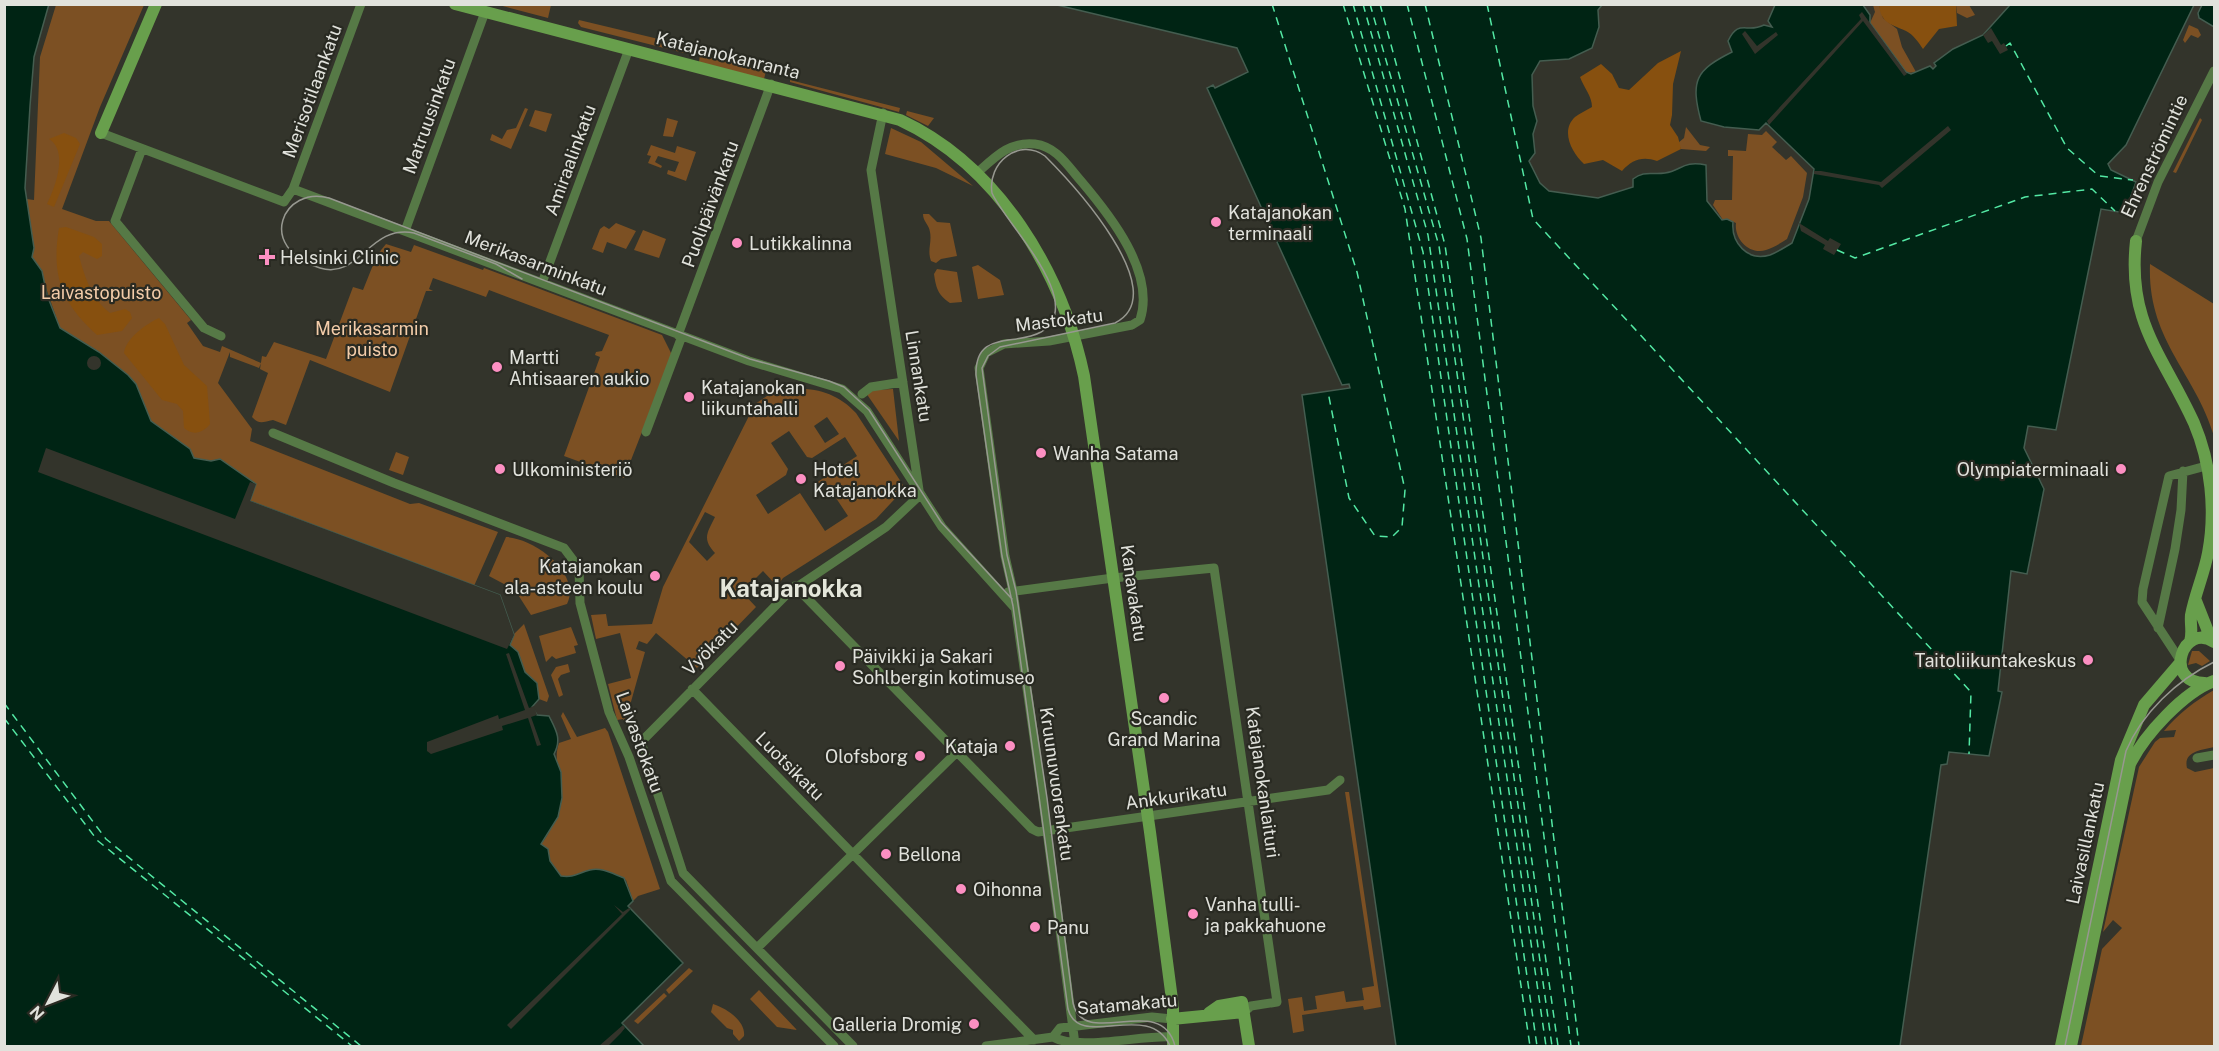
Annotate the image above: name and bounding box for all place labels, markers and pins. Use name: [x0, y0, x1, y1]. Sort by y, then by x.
place label: Katajanokan terminaali: [1228, 202, 1332, 244]
marker: Katajanokan terminaali: [1209, 215, 1223, 229]
place label: Lutikkalinna: [749, 233, 852, 254]
marker: Lutikkalinna: [730, 236, 744, 250]
place label: Helsinki Clinic: [280, 247, 399, 268]
marker: Helsinki Clinic: [258, 248, 276, 266]
place label: Martti Ahtisaaren aukio: [509, 347, 649, 389]
marker: Martti Ahtisaaren aukio: [490, 360, 504, 374]
place label: Katajanokan liikuntahalli: [701, 377, 805, 419]
marker: Katajanokan liikuntahalli: [682, 390, 696, 404]
place label: Wanha Satama: [1053, 443, 1178, 464]
marker: Wanha Satama: [1034, 446, 1048, 460]
place label: Ulkoministeriö: [512, 459, 632, 480]
place label: Hotel Katajanokka: [813, 459, 917, 501]
place label: Olympiaterminaali: [1957, 459, 2109, 480]
marker: Ulkoministeriö: [493, 462, 507, 476]
marker: Olympiaterminaali: [2114, 462, 2128, 476]
marker: Hotel Katajanokka: [794, 472, 808, 486]
place label: Katajanokan ala-asteen koulu: [504, 556, 643, 598]
marker: Katajanokan ala-asteen koulu: [648, 569, 662, 583]
place label: Päivikki ja Sakari Sohlbergin kotimuseo: [852, 646, 1035, 688]
place label: Taitoliikuntakeskus: [1915, 650, 2076, 671]
marker: Taitoliikuntakeskus: [2081, 653, 2095, 667]
marker: Päivikki ja Sakari Sohlbergin kotimuseo: [833, 659, 847, 673]
marker: Scandic Grand Marina: [1157, 691, 1171, 705]
place label: Scandic Grand Marina: [1107, 708, 1221, 750]
place label: Kataja: [945, 736, 998, 757]
marker: Kataja: [1003, 739, 1017, 753]
place label: Olofsborg: [825, 746, 908, 767]
marker: Olofsborg: [913, 749, 927, 763]
place label: Bellona: [898, 844, 961, 865]
marker: Bellona: [879, 847, 893, 861]
place label: Oihonna: [973, 879, 1042, 900]
marker: Oihonna: [954, 882, 968, 896]
place label: Vanha tulli- ja pakkahuone: [1204, 894, 1326, 936]
marker: Vanha tulli- ja pakkahuone: [1186, 907, 1200, 921]
place label: Panu: [1047, 917, 1089, 938]
marker: Panu: [1028, 920, 1042, 934]
place label: Galleria Dromig: [832, 1014, 962, 1035]
marker: Galleria Dromig: [967, 1017, 981, 1031]

